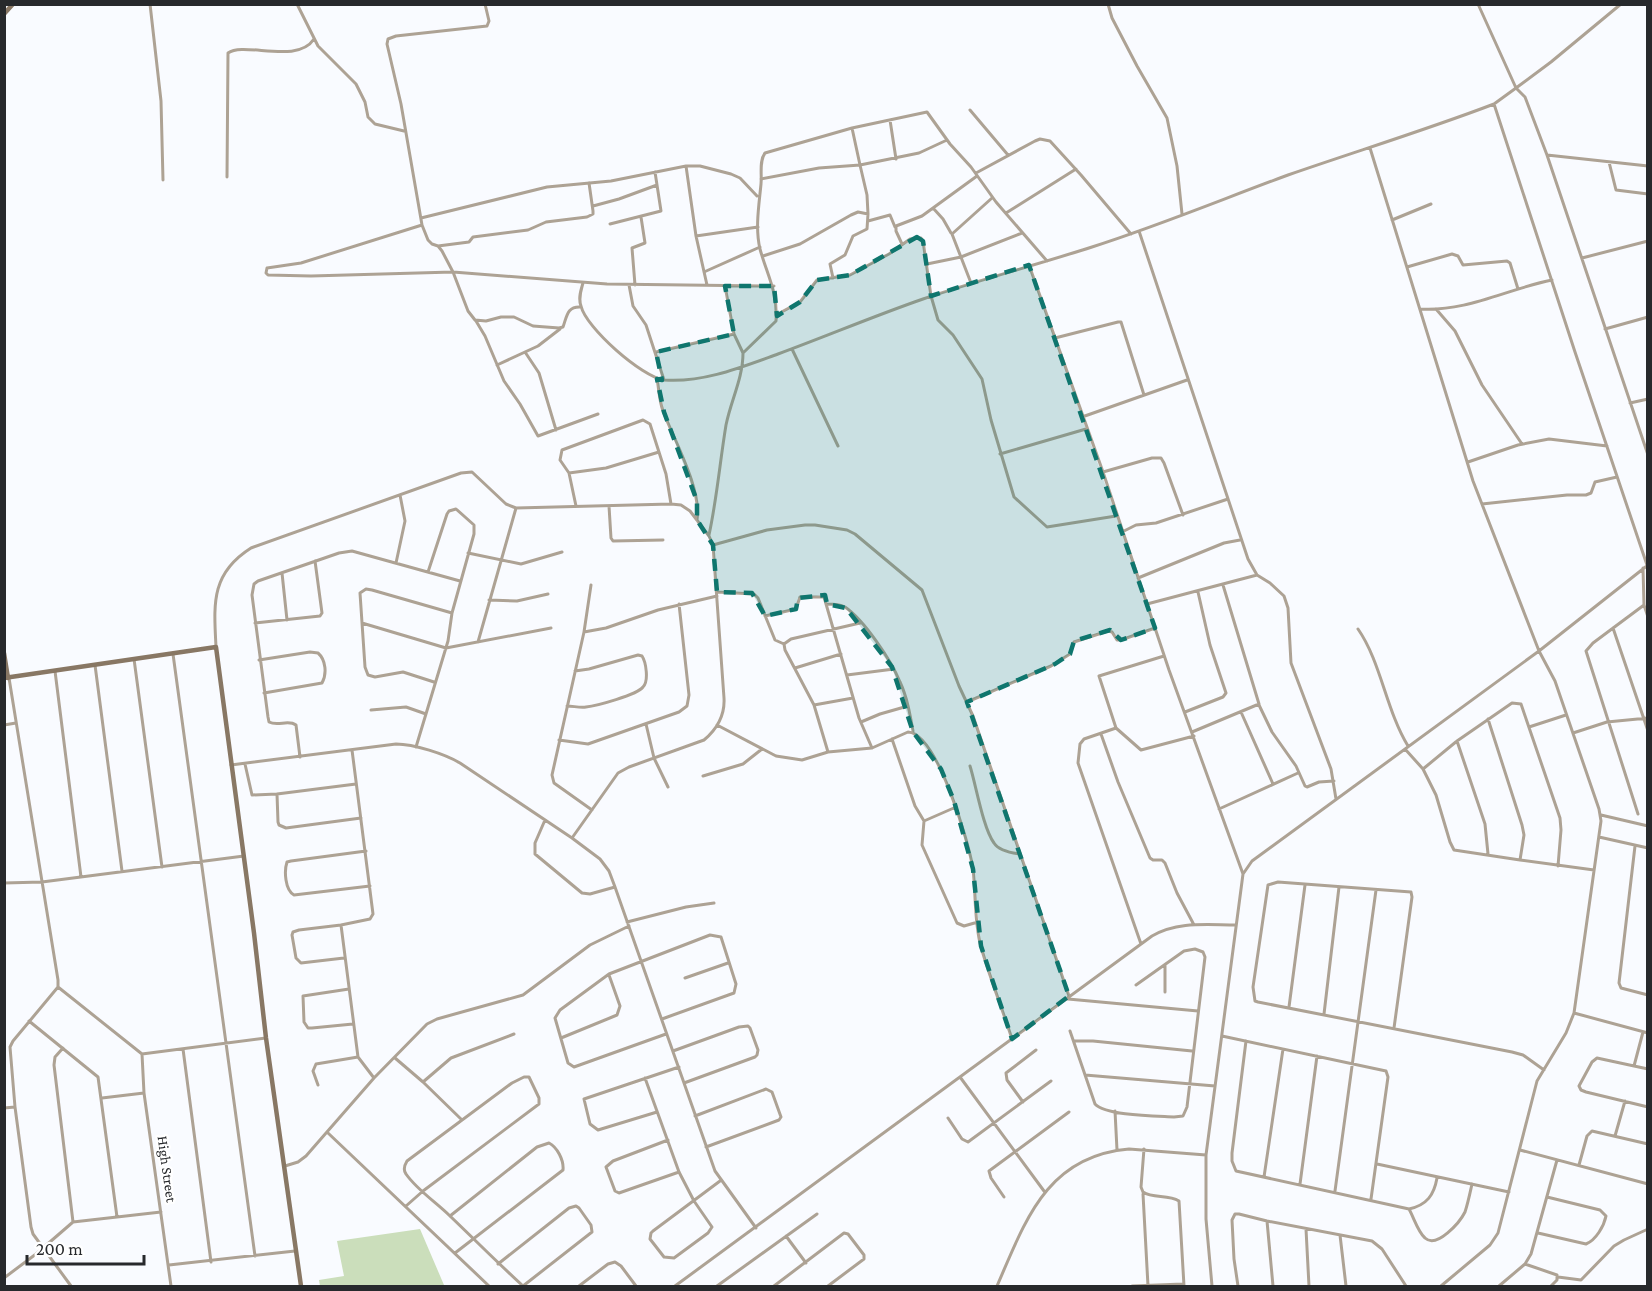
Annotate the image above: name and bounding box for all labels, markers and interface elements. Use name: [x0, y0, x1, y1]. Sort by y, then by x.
street label: High Street: [153, 1135, 180, 1204]
scale bar: [27, 1228, 144, 1266]
text: 200 m: [36, 1239, 83, 1259]

